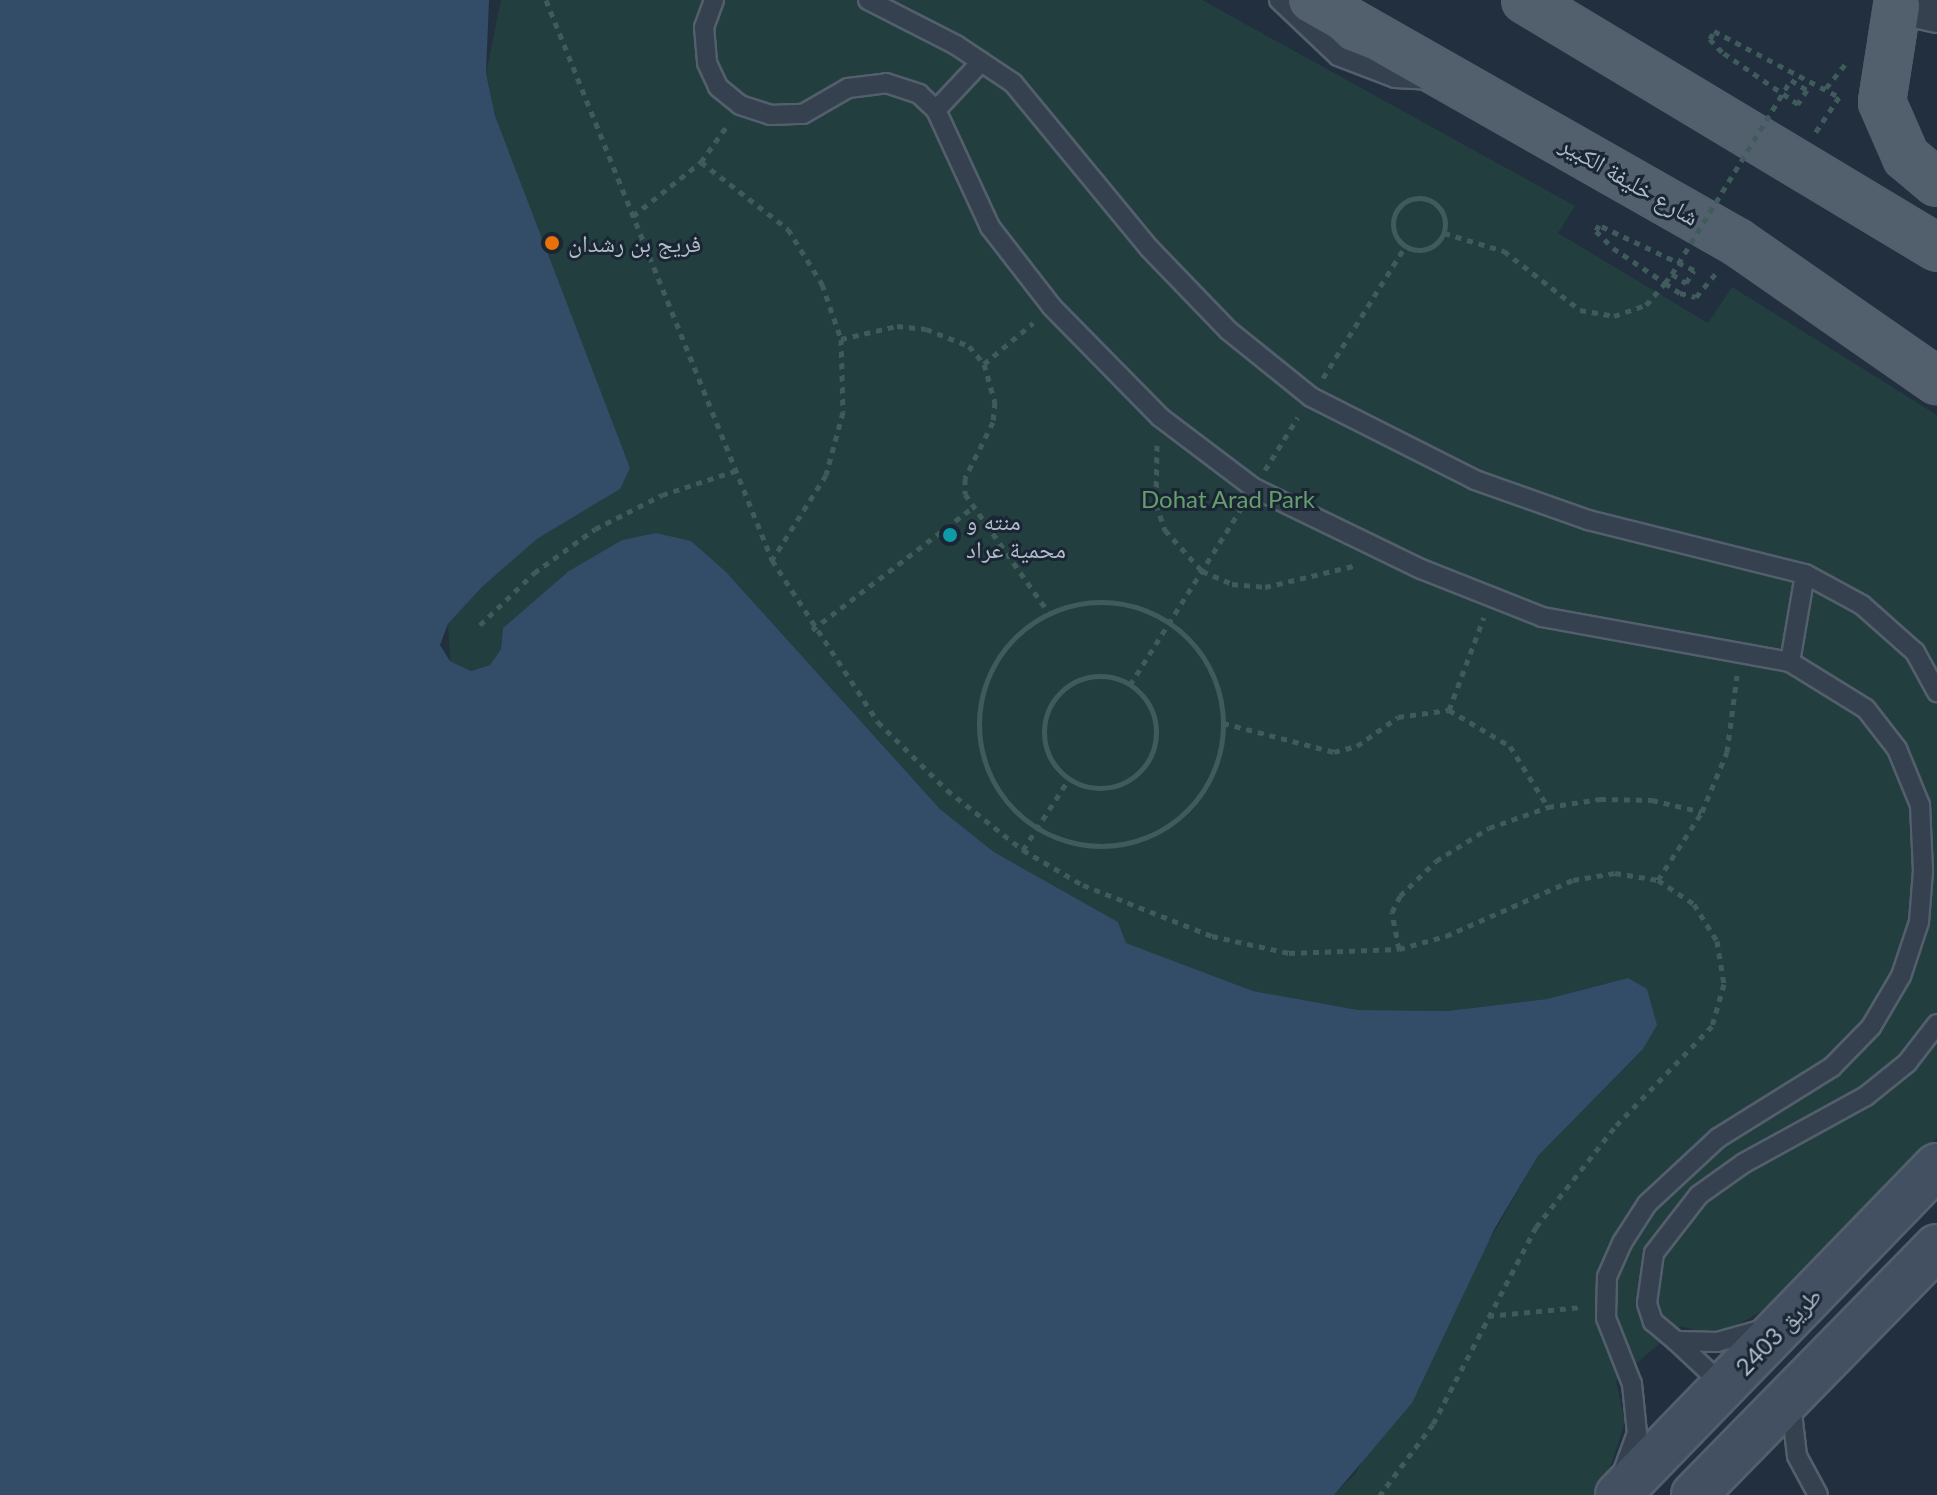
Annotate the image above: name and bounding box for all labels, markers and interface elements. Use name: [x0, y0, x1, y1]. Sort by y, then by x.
street label: شارع خليفة الكبير: [1556, 129, 1704, 231]
place label: فريج بن رشدان: [568, 229, 701, 257]
marker: فريج بن رشدان: [543, 234, 561, 252]
park label: Dohat Arad Park: [1141, 485, 1315, 513]
place label: منته و محمية عراد: [966, 507, 1066, 563]
marker: منته و محمية عراد: [941, 526, 959, 544]
street label: طريق 2403: [1729, 1281, 1827, 1381]

